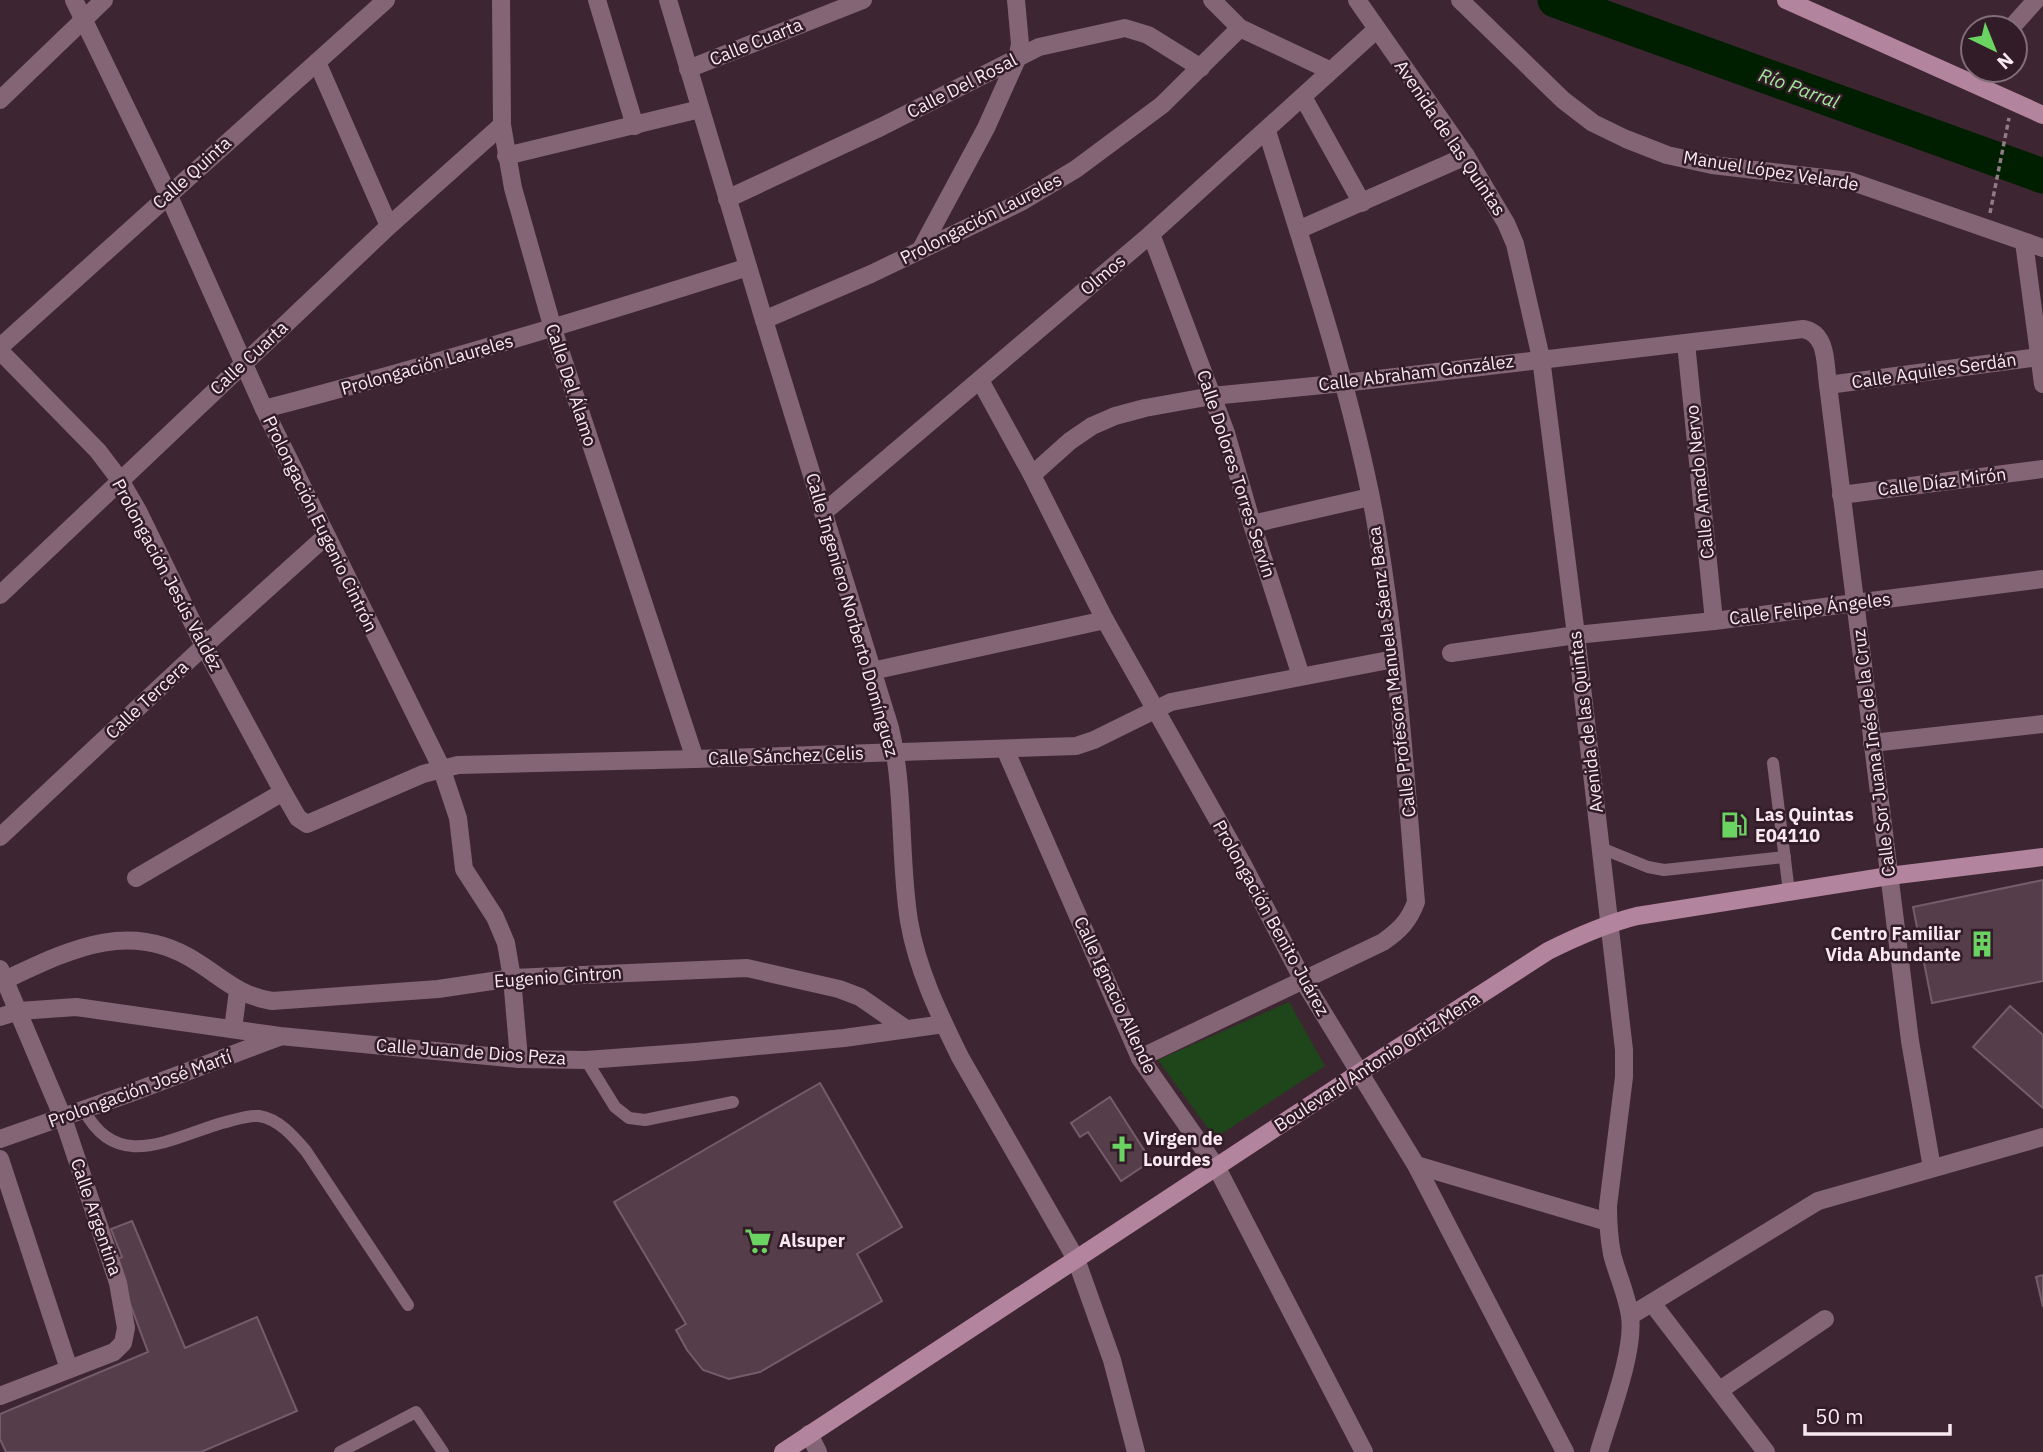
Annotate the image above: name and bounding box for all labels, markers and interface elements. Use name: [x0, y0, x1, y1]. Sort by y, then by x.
street label: Calle Cuarta: [706, 12, 806, 71]
north arrow: [1959, 14, 2029, 84]
street label: Calle Del Rosal: [903, 48, 1021, 123]
text: N: [1992, 48, 2019, 75]
street label: Avenida de las Quintas: [1390, 55, 1511, 220]
water label: Río Parral: [1756, 62, 1842, 114]
street label: Calle Quinta: [147, 131, 236, 214]
street label: Manuel López Velarde: [1682, 145, 1860, 196]
street label: Prolongación Laureles: [896, 168, 1066, 269]
street label: Olmos: [1075, 249, 1130, 300]
street label: Calle Cuarta: [205, 315, 293, 400]
street label: Calle Del Álamo: [541, 321, 602, 449]
street label: Prolongación Laureles: [338, 329, 516, 400]
street label: Calle Aquiles Serdán: [1850, 348, 2018, 393]
street label: Calle Abraham González: [1317, 349, 1515, 396]
street label: Calle Dolores Torres Servín: [1192, 367, 1281, 581]
street label: Calle Amado Nervo: [1680, 404, 1719, 560]
street label: Prolongación Eugenio Cintrón: [258, 412, 383, 636]
street label: Calle Díaz Mirón: [1876, 462, 2008, 501]
street label: Calle Ingeniero Norberto Domínguez: [801, 470, 904, 759]
street label: Prolongación Jesús Valdéz: [107, 475, 228, 675]
street label: Calle Profesora Manuela Sáenz Baca: [1362, 525, 1421, 819]
street label: Calle Felipe Ángeles: [1728, 587, 1892, 630]
street label: Calle Sor Juana Inés de la Cruz: [1847, 628, 1900, 878]
street label: Avenida de las Quintas: [1563, 630, 1608, 814]
street label: Calle Tercera: [100, 655, 193, 744]
street label: Calle Sánchez Celis: [708, 741, 864, 770]
place label: Las Quintas E04110: [1755, 803, 1854, 847]
fuel station icon: Las Quintas E04110: [1719, 810, 1749, 840]
street label: Prolongación Benito Juárez: [1208, 816, 1335, 1020]
street label: Calle Ignacio Allende: [1069, 913, 1162, 1077]
place label: Centro Familiar Vida Abundante: [1825, 922, 1961, 966]
building icon: Centro Familiar Vida Abundante: [1967, 929, 1997, 959]
street label: Eugenio Cintron: [493, 961, 623, 992]
street label: Boulevard Antonio Ortiz Mena: [1270, 986, 1484, 1137]
street label: Calle Juan de Dios Peza: [375, 1033, 567, 1070]
street label: Prolongación José Martí: [45, 1044, 235, 1132]
place label: Virgen de Lourdes: [1143, 1127, 1223, 1171]
church icon: Virgen de Lourdes: [1107, 1134, 1137, 1164]
street label: Calle Argentina: [66, 1155, 127, 1279]
supermarket icon: Alsuper: [743, 1226, 773, 1256]
place label: Alsuper: [779, 1229, 845, 1252]
scale bar: [1805, 1392, 1950, 1436]
text: 50 m: [1815, 1402, 1864, 1430]

